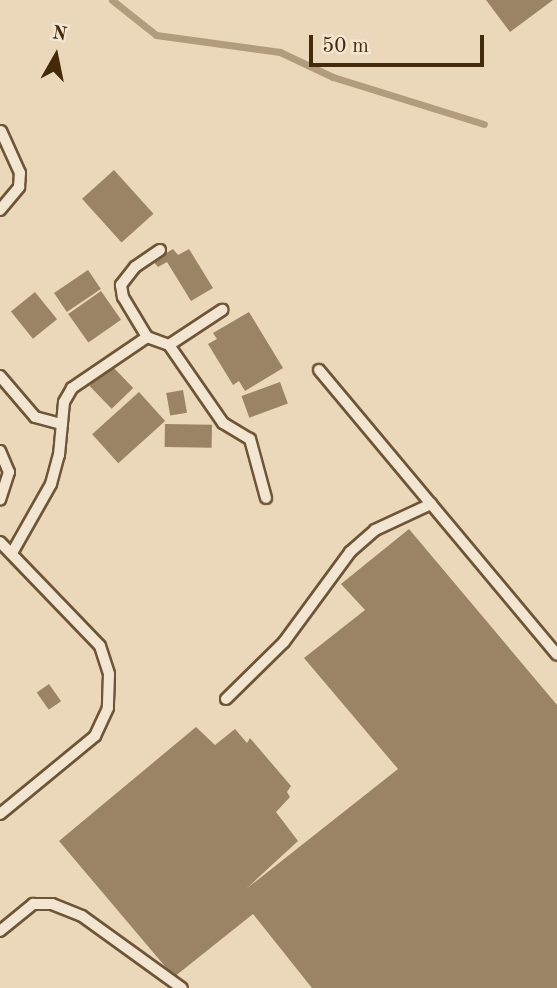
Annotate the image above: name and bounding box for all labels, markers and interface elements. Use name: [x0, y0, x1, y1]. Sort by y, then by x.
north arrow: [21, 21, 91, 91]
scale bar: [312, 21, 487, 65]
text: N: [51, 24, 68, 45]
text: 50 m: [322, 36, 369, 57]

